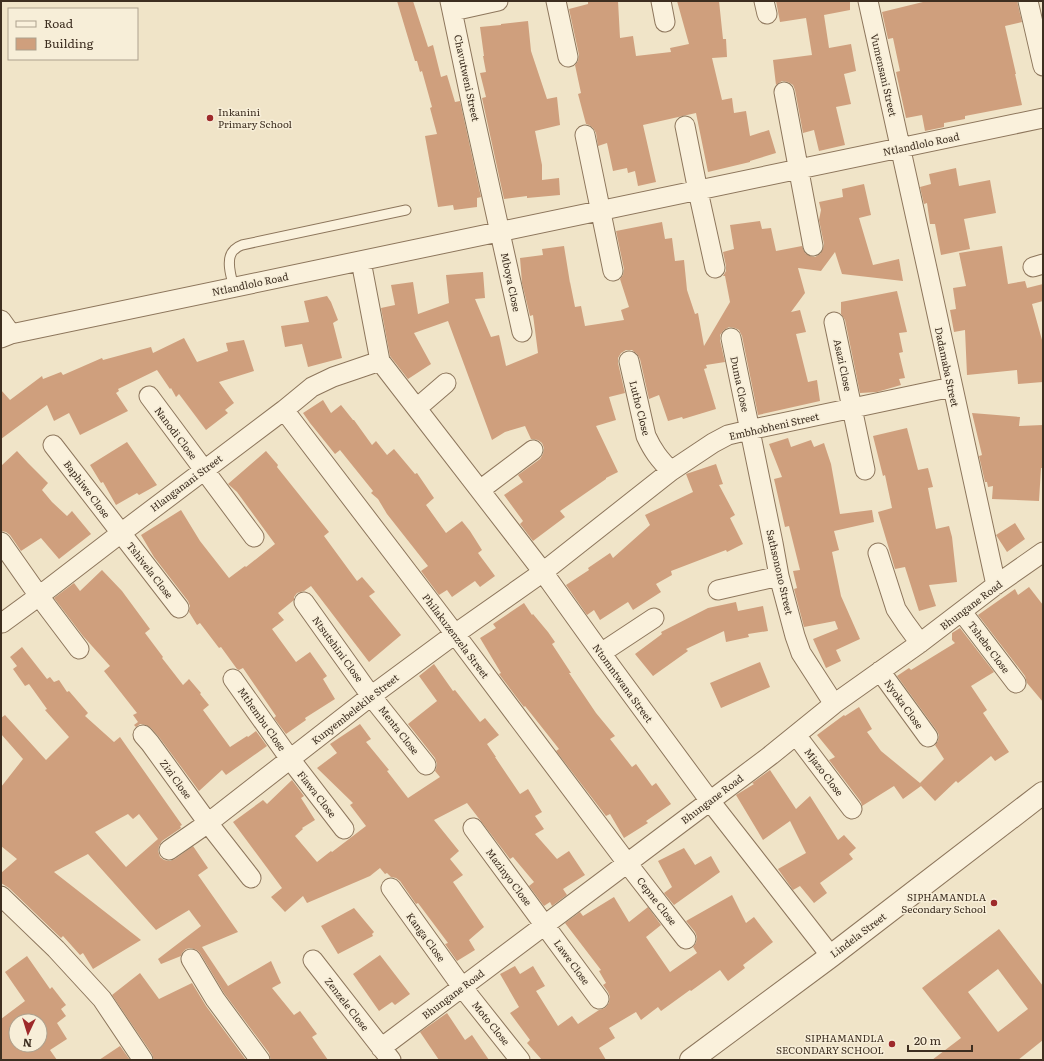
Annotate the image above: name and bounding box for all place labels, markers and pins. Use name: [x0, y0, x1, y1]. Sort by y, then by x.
place label: Inkanini Primary School: [218, 104, 293, 131]
marker: Inkanini Primary School: [205, 113, 215, 123]
place label: SIPHAMANDLA Secondary School: [901, 889, 987, 916]
marker: SIPHAMANDLA Secondary School: [989, 898, 999, 908]
place label: SIPHAMANDLA SECONDARY SCHOOL: [776, 1030, 885, 1057]
marker: SIPHAMANDLA SECONDARY SCHOOL: [887, 1039, 897, 1049]

